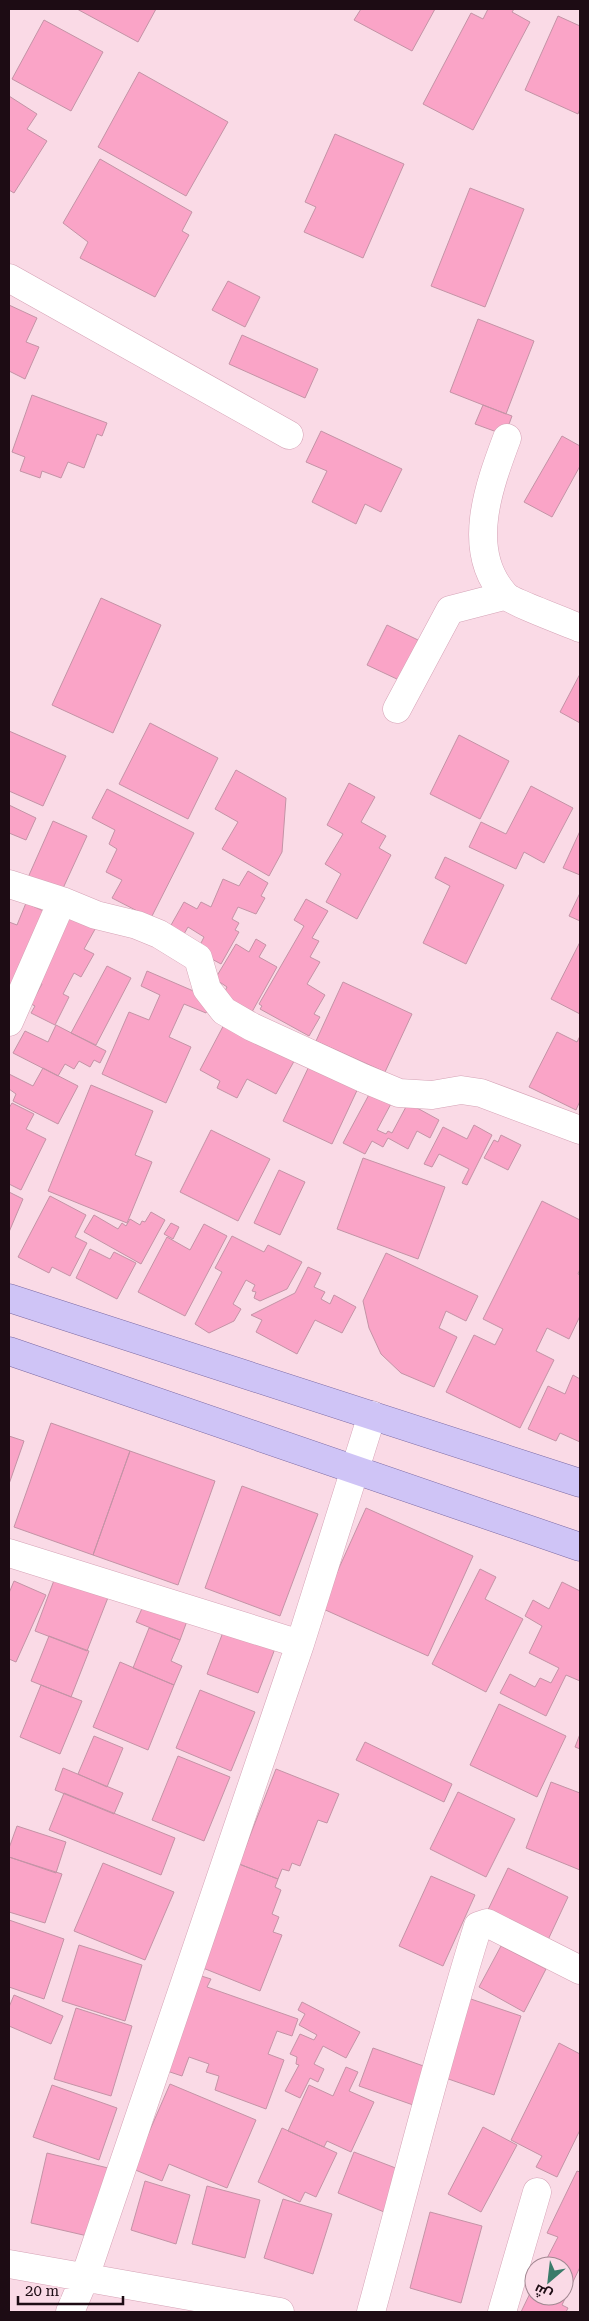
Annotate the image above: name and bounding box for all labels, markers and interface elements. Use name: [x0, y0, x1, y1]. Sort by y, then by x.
north arrow: [524, 2256, 574, 2306]
scale bar: [18, 2274, 122, 2306]
text: ش: [531, 2280, 555, 2304]
text: 20 m: [25, 2282, 60, 2300]

